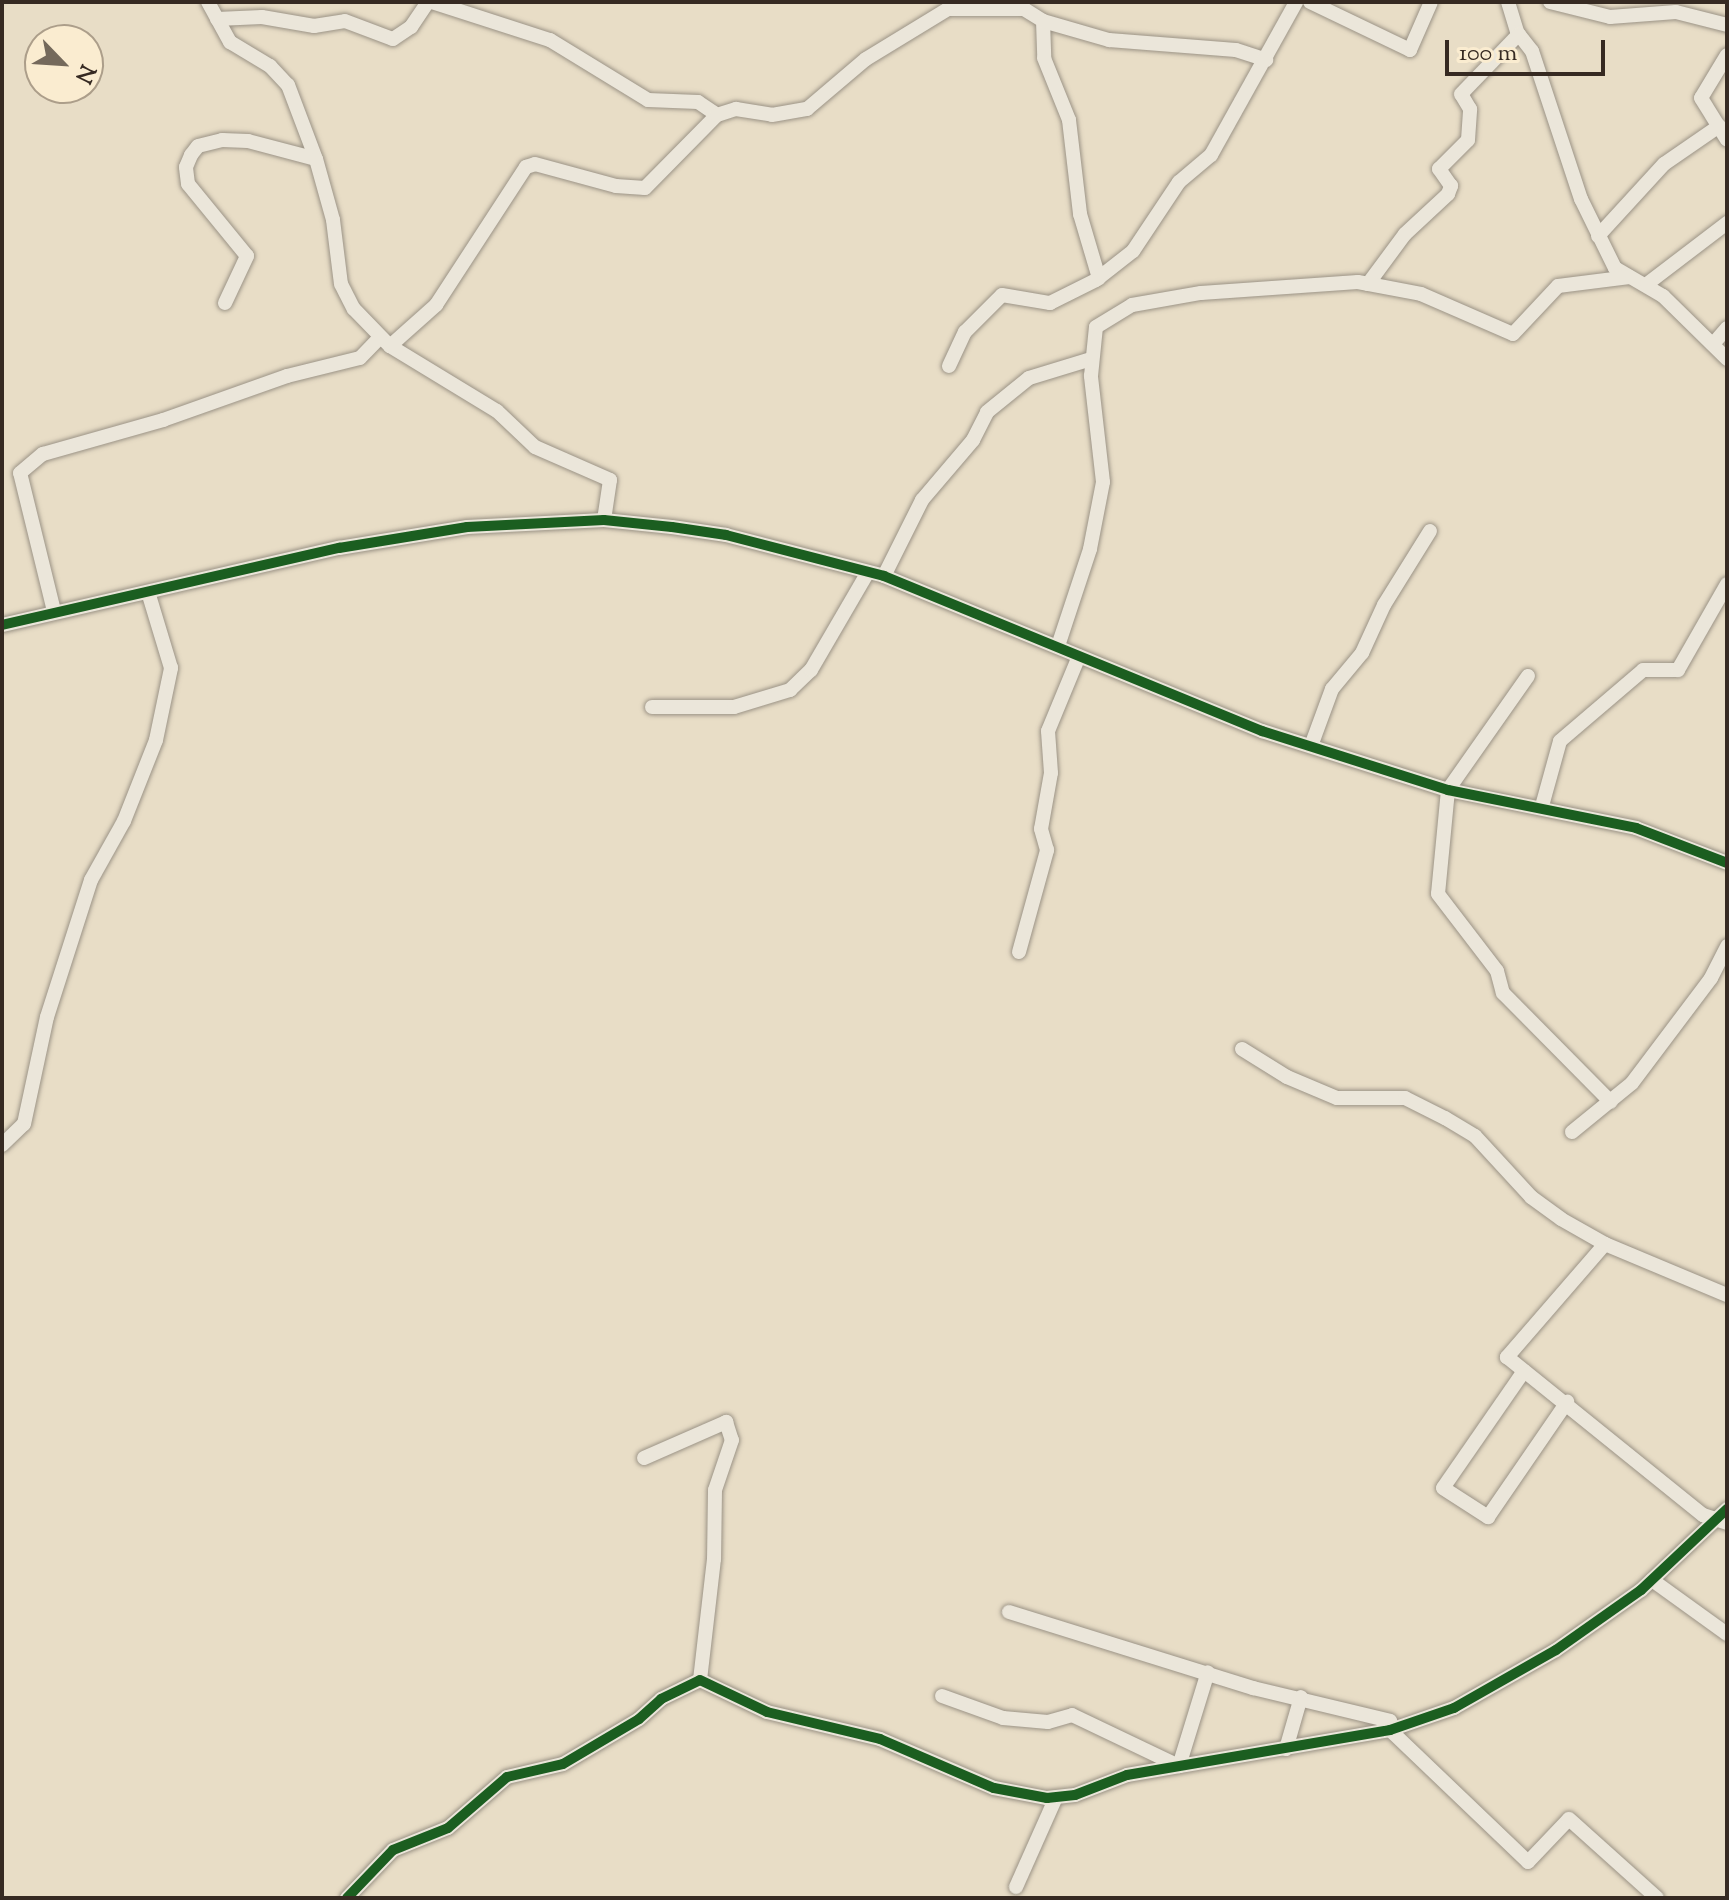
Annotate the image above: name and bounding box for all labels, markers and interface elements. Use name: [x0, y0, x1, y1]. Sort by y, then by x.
north arrow: [24, 24, 104, 104]
scale bar: [1449, 24, 1609, 74]
text: 100 m: [1459, 37, 1517, 71]
text: N: [66, 59, 102, 88]

